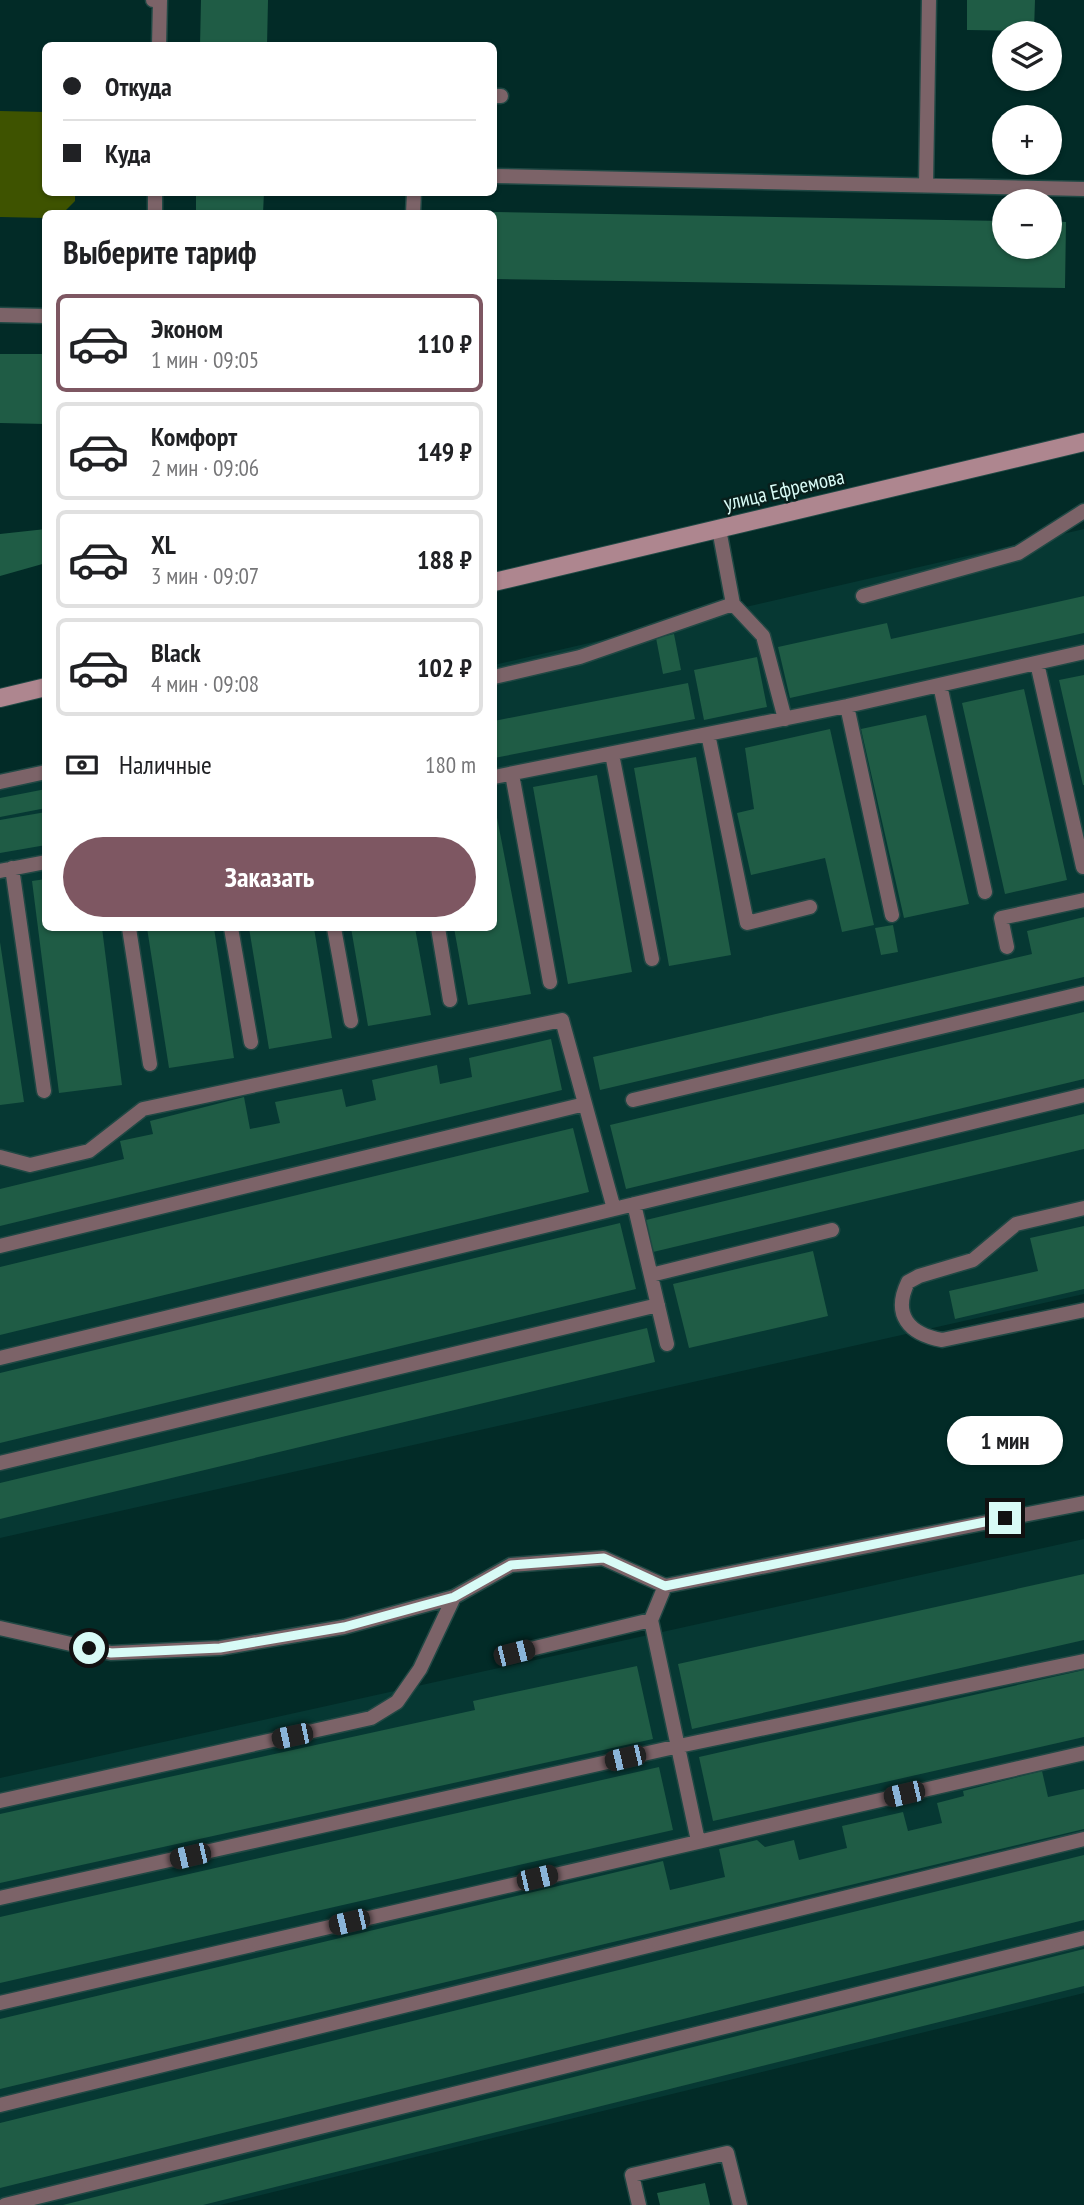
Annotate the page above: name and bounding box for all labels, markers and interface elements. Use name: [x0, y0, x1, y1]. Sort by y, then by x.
map controls: [992, 21, 1062, 259]
button: layers: [992, 21, 1062, 91]
text: Откуда: [105, 70, 172, 103]
button: +: [992, 105, 1062, 175]
text: Куда: [105, 137, 151, 170]
button: −: [992, 189, 1062, 259]
text: Выберите тариф: [63, 231, 257, 273]
icon: car: [67, 312, 130, 375]
text: Эконом: [151, 312, 223, 345]
text: 110 ₽: [417, 327, 472, 360]
text: 1 мин · 09:05: [151, 345, 259, 374]
icon: car: [67, 420, 130, 483]
text: Комфорт: [151, 420, 237, 453]
text: 149 ₽: [417, 435, 472, 468]
text: 2 мин · 09:06: [151, 453, 259, 482]
street label: улица Ефремова: [721, 463, 847, 516]
icon: car: [67, 528, 130, 591]
text: XL: [151, 528, 176, 561]
text: 188 ₽: [417, 543, 472, 576]
text: 3 мин · 09:07: [151, 561, 259, 590]
icon: car: [67, 636, 130, 699]
text: Black: [151, 636, 201, 669]
text: 102 ₽: [417, 651, 472, 684]
text: 4 мин · 09:08: [151, 669, 259, 698]
icon: cash: [63, 746, 101, 784]
text: Наличные: [119, 748, 212, 781]
text: 180 m: [425, 750, 476, 779]
button: Заказать: [63, 837, 476, 917]
callout: 1 мин: [947, 1416, 1063, 1466]
text: 1 мин: [980, 1426, 1030, 1455]
route end: [989, 1502, 1021, 1534]
route start: [73, 1632, 105, 1664]
car: [492, 1638, 537, 1668]
car: [270, 1721, 315, 1751]
car: [603, 1743, 648, 1773]
car: [882, 1779, 927, 1809]
car: [168, 1841, 213, 1871]
car: [515, 1863, 560, 1893]
car: [327, 1907, 372, 1937]

